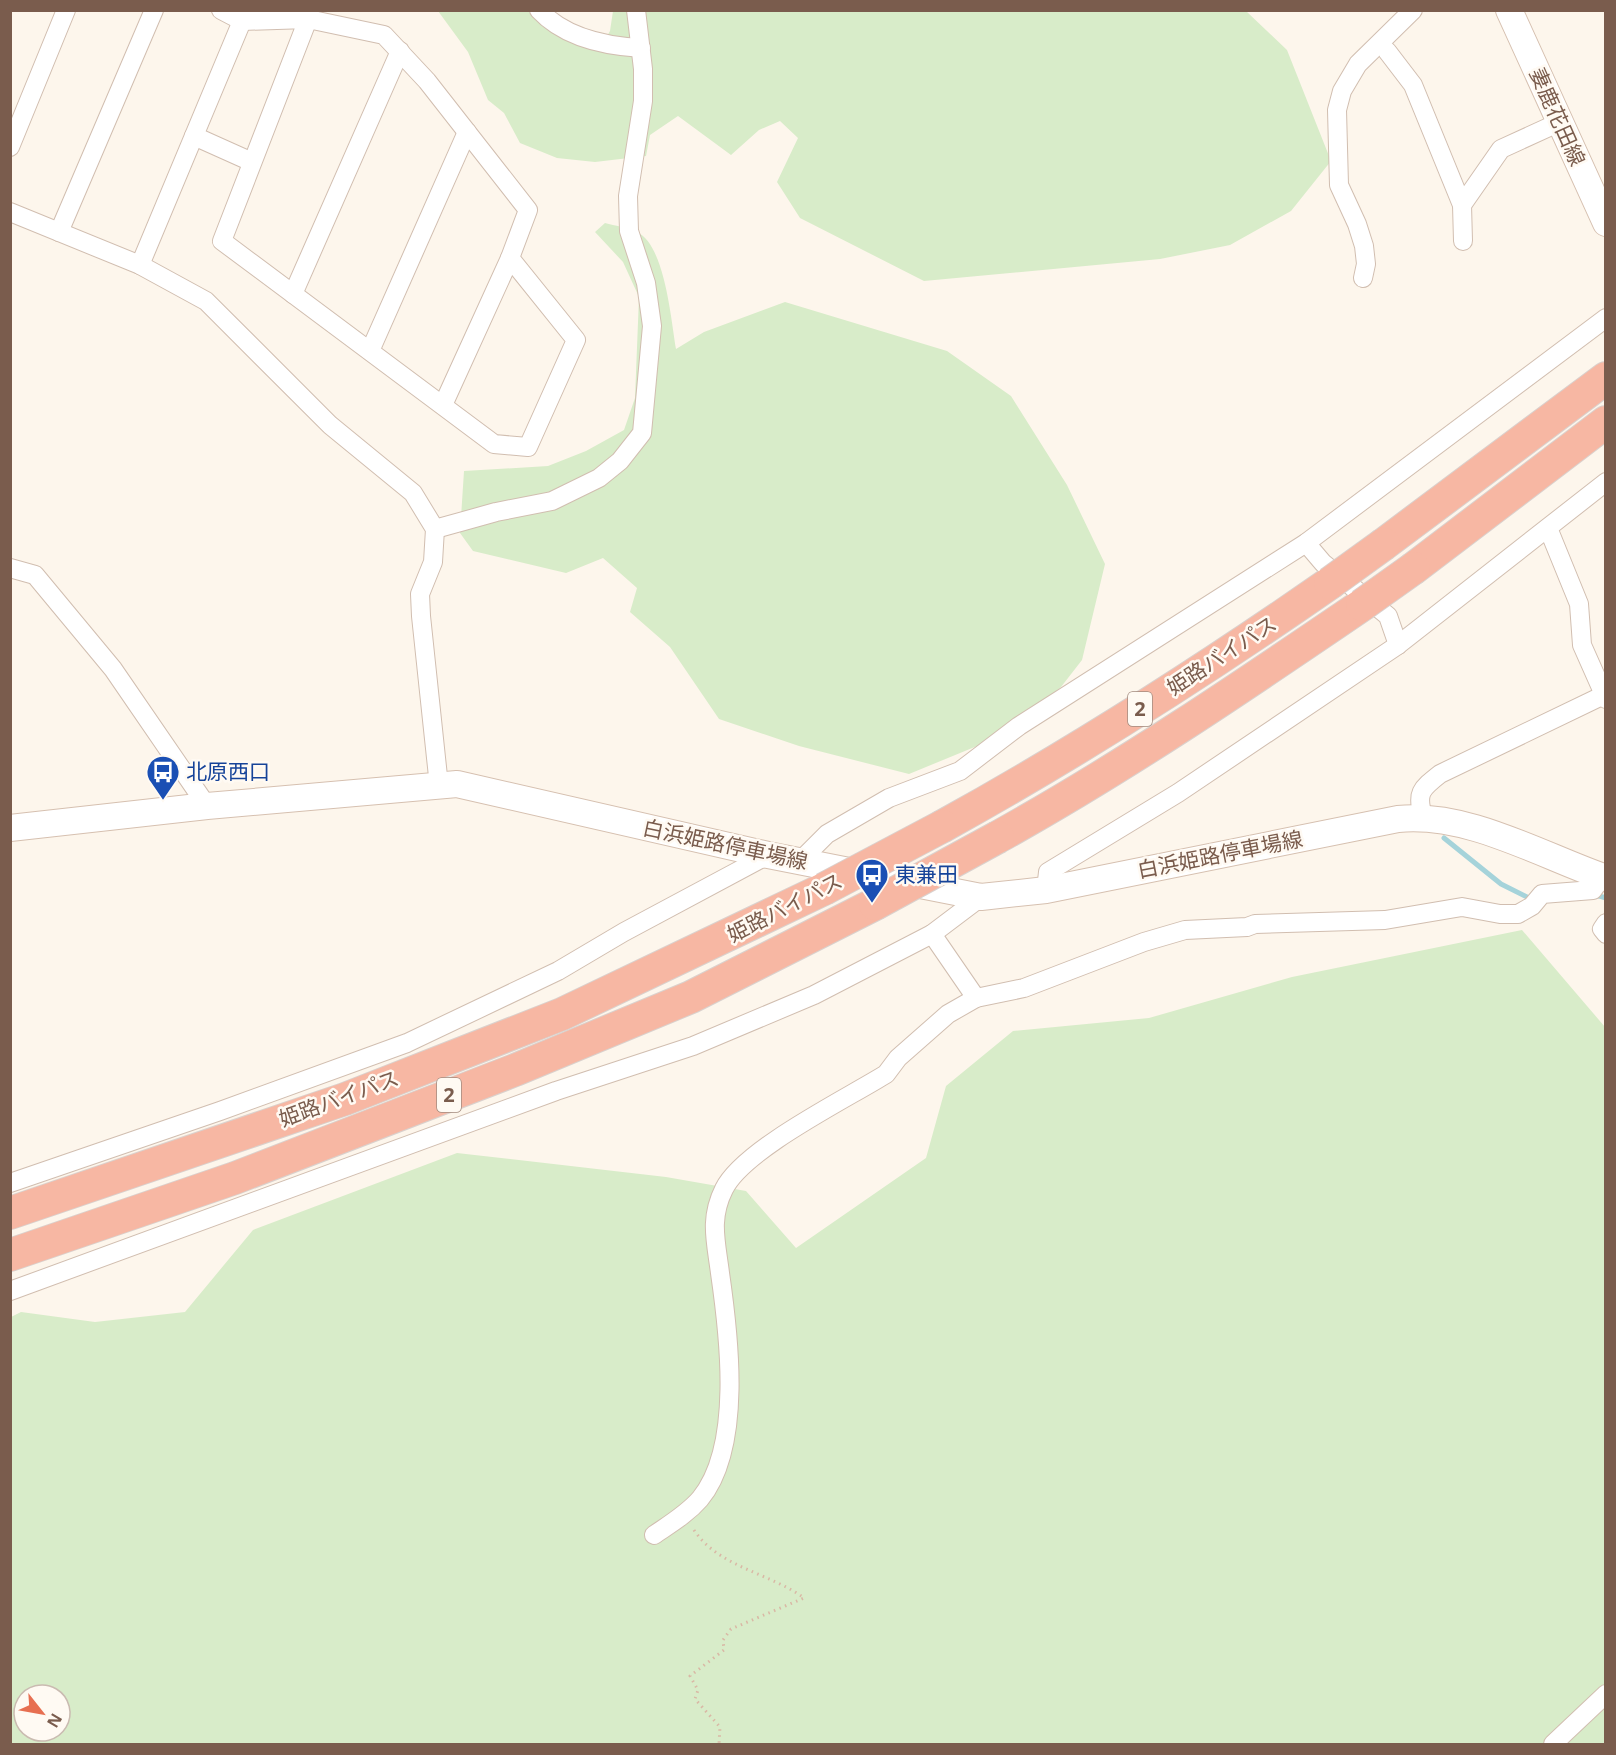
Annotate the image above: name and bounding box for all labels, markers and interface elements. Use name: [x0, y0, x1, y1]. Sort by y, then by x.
street label: 妻鹿花田線: [1524, 63, 1592, 170]
street label: 姫路バイパス: [1161, 609, 1282, 701]
road number: 2: [1128, 692, 1152, 726]
bus stop icon: 北原西口: [145, 754, 181, 801]
place label: 北原西口: [186, 757, 270, 785]
street label: 白浜姫路停車場線: [640, 813, 810, 875]
street label: 白浜姫路停車場線: [1135, 824, 1305, 884]
bus stop icon: 東兼田: [854, 857, 890, 904]
place label: 東兼田: [895, 860, 958, 888]
street label: 姫路バイパス: [722, 866, 847, 948]
street label: 姫路バイパス: [275, 1063, 402, 1133]
road number: 2: [437, 1078, 461, 1112]
north arrow: [12, 1683, 72, 1743]
text: N: [42, 1709, 68, 1732]

